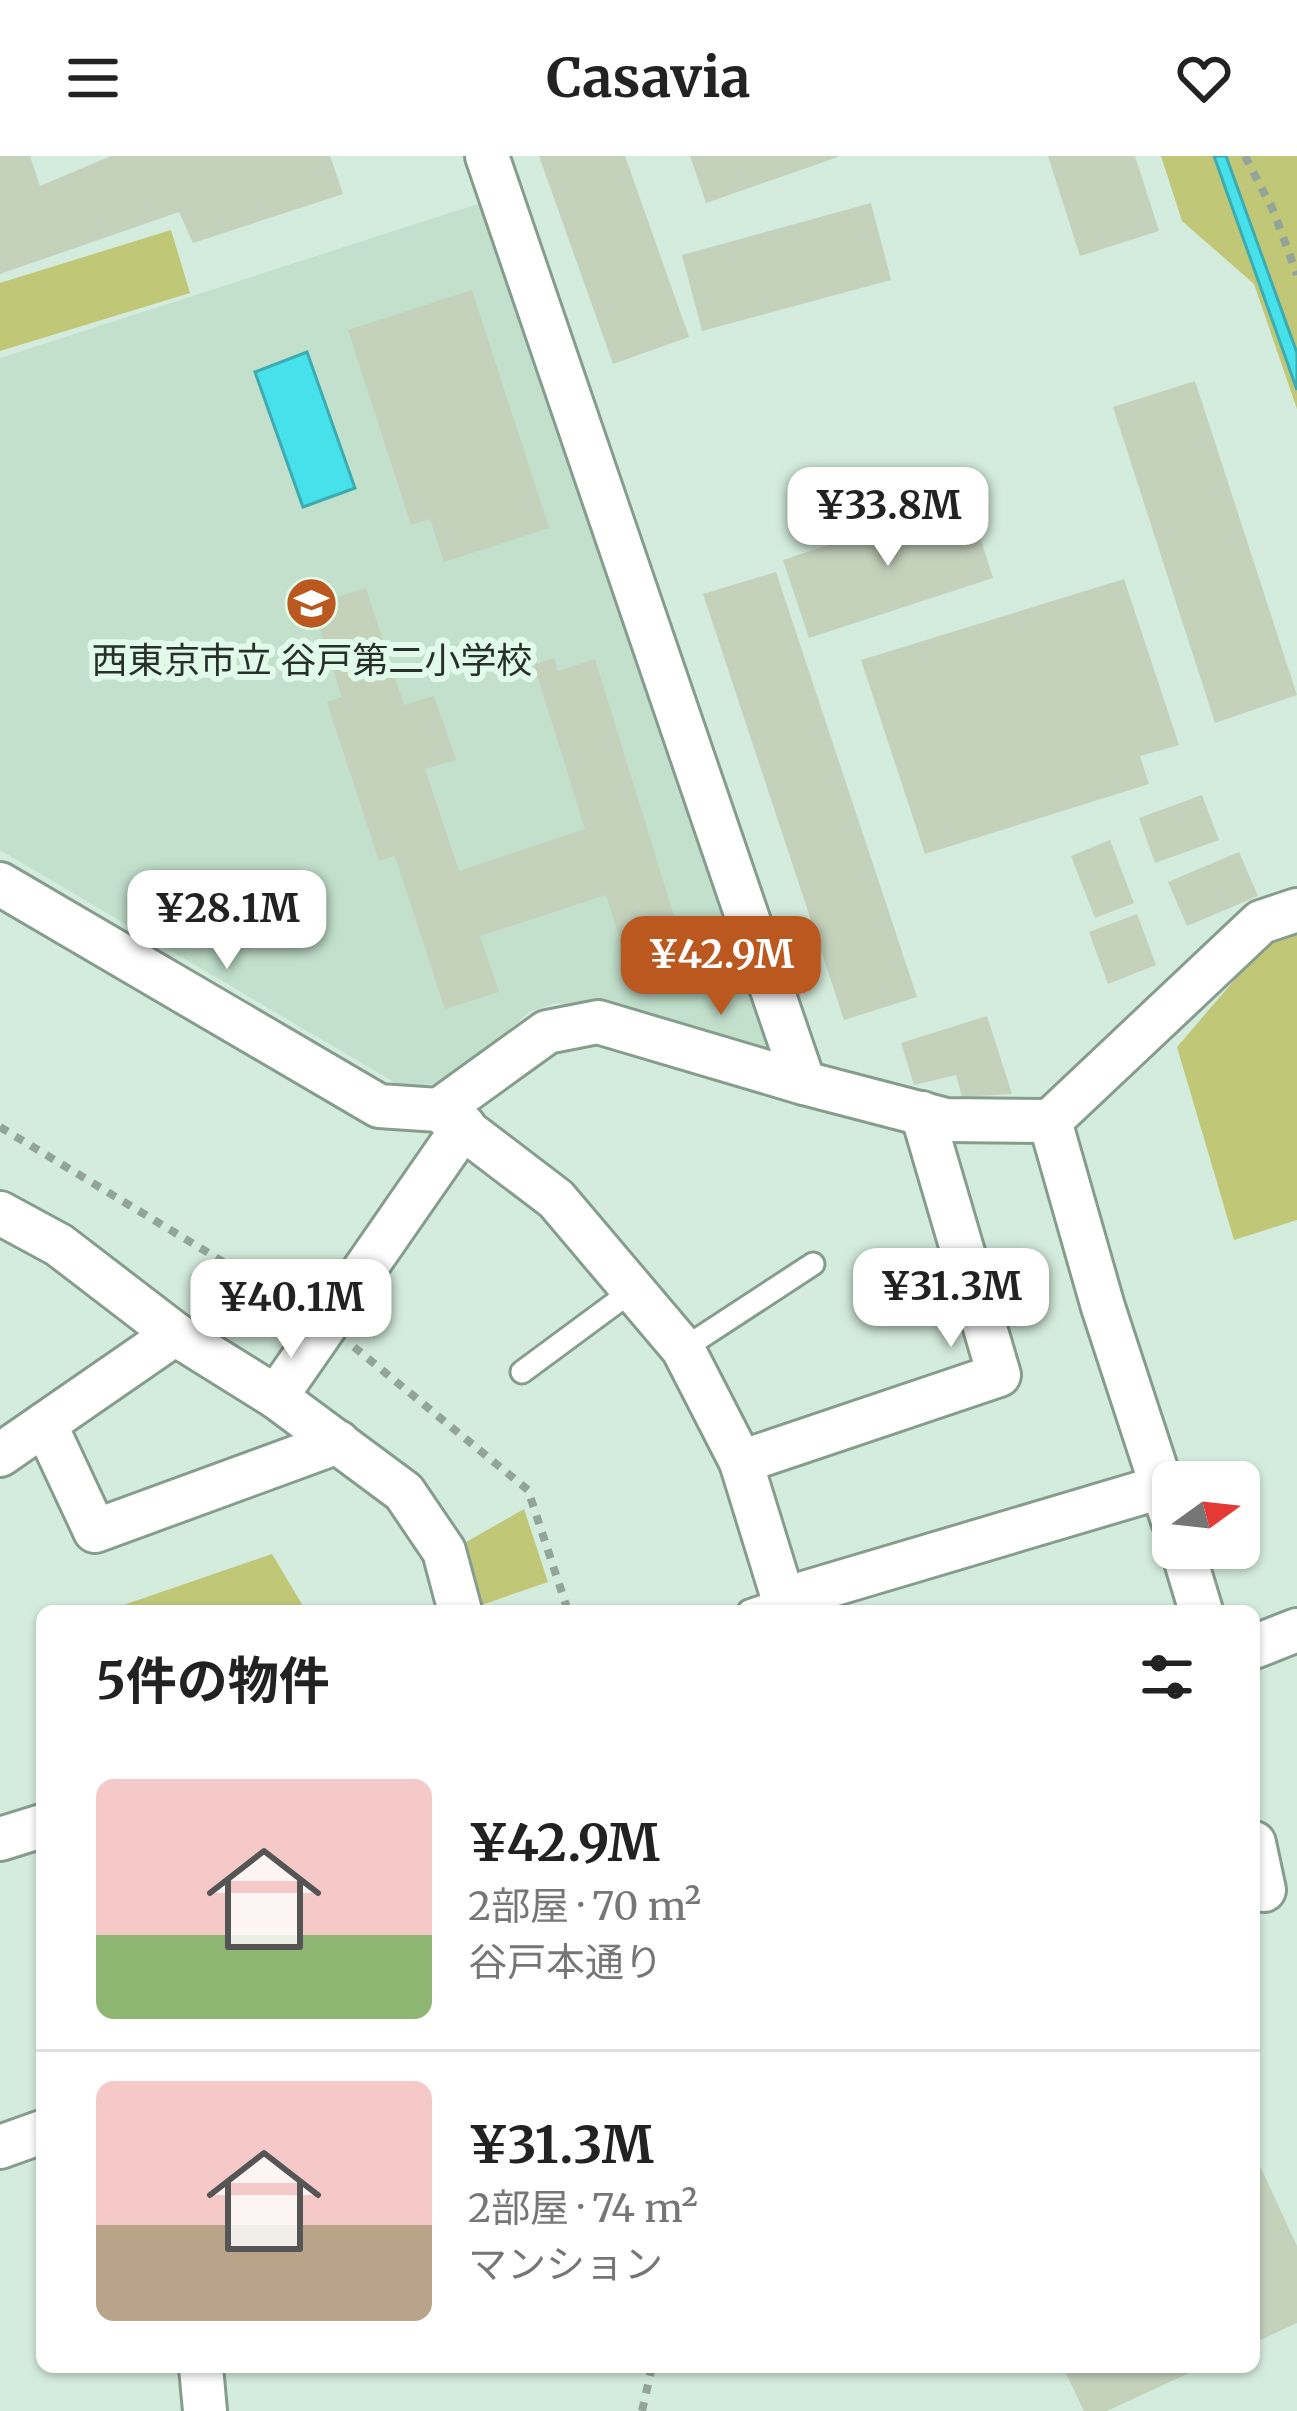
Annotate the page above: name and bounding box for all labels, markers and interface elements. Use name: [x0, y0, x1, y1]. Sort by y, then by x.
text: Casavia: [547, 44, 750, 112]
icon: menu: [60, 45, 126, 111]
icon: heart: [1171, 45, 1237, 111]
pin: ¥33.8M: [790, 467, 986, 569]
text: ¥33.8M: [814, 481, 962, 530]
school or university icon: 西東京市立 谷戸第二小学校: [284, 576, 340, 632]
place label: 西東京市立 谷戸第二小学校: [92, 638, 532, 683]
pin: ¥28.1M: [129, 870, 325, 972]
text: ¥28.1M: [154, 884, 300, 933]
pin: ¥42.9M: [623, 916, 819, 1018]
text: ¥42.9M: [648, 930, 794, 979]
pin: ¥31.3M: [853, 1248, 1049, 1350]
pin: ¥40.1M: [193, 1259, 389, 1361]
text: ¥31.3M: [880, 1262, 1022, 1311]
text: ¥40.1M: [217, 1273, 365, 1322]
north arrow: [1152, 1461, 1260, 1569]
map controls: [1152, 1461, 1260, 1569]
icon: filters: [1134, 1644, 1200, 1710]
text: 5件の物件: [96, 1649, 330, 1713]
text: ¥42.9M: [468, 1811, 660, 1875]
icon: home: [192, 1827, 336, 1971]
text: 2部屋 · 70 m²: [468, 1882, 701, 1931]
text: 谷戸本通り: [468, 1938, 663, 1987]
text: ¥31.3M: [468, 2113, 654, 2177]
icon: home: [192, 2129, 336, 2273]
text: 2部屋 · 74 m²: [468, 2184, 698, 2233]
text: マンション: [468, 2240, 663, 2289]

